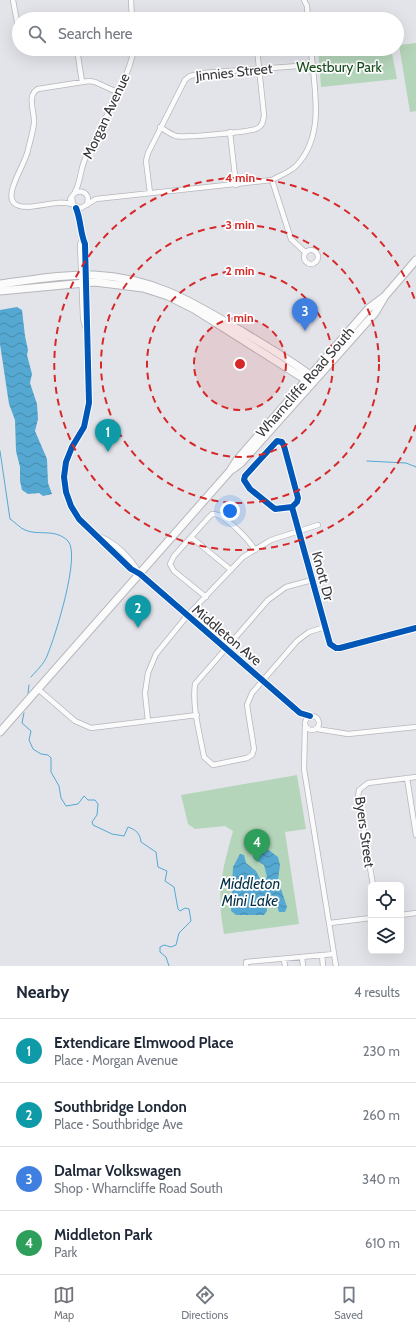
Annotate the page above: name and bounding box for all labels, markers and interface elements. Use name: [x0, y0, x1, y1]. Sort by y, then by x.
search box: [12, 12, 404, 56]
icon: search: [26, 23, 48, 45]
text: Search here: [58, 25, 133, 43]
park label: Westbury Park: [296, 58, 382, 76]
street label: Jinnies Street: [194, 59, 274, 85]
street label: Morgan Avenue: [78, 70, 134, 162]
text: 4 min: [225, 170, 255, 185]
text: 3 min: [225, 217, 255, 232]
text: 2 min: [226, 263, 254, 278]
pin: 3: [292, 298, 318, 331]
text: 1 min: [226, 310, 254, 325]
street label: Wharncliffe Road South: [252, 323, 358, 441]
centre of rings: [233, 357, 247, 371]
pin: 1: [95, 419, 121, 452]
your location: [220, 501, 240, 521]
street label: Knott Dr: [308, 549, 338, 603]
pin: 2: [125, 595, 151, 628]
street label: Middleton Ave: [188, 601, 266, 669]
street label: Byers Street: [351, 795, 379, 869]
pin: 4: [244, 829, 270, 862]
water label: Middleton Mini Lake: [219, 875, 280, 910]
map controls: [368, 882, 404, 954]
button: locate: [368, 882, 404, 918]
button: layers: [368, 918, 404, 954]
text: Nearby: [16, 982, 69, 1002]
text: 4 results: [354, 984, 400, 1000]
text: Extendicare Elmwood Place: [54, 1034, 233, 1052]
text: 1: [27, 1043, 31, 1059]
text: 230 m: [363, 1043, 400, 1059]
text: Place · Morgan Avenue: [54, 1052, 178, 1068]
text: Southbridge London: [54, 1098, 187, 1116]
text: 2: [26, 1107, 32, 1123]
text: 260 m: [362, 1107, 400, 1123]
text: Place · Southbridge Ave: [54, 1116, 183, 1132]
text: Dalmar Volkswagen: [54, 1162, 181, 1180]
text: 3: [25, 1171, 33, 1187]
text: 340 m: [362, 1171, 400, 1187]
text: Shop · Wharncliffe Road South: [54, 1180, 223, 1196]
text: Middleton Park: [54, 1226, 152, 1244]
text: 4: [25, 1235, 33, 1251]
text: 610 m: [365, 1235, 400, 1251]
text: Park: [54, 1244, 77, 1260]
tab: Map: [53, 1284, 75, 1322]
tab: Directions: [181, 1284, 228, 1322]
tab: Saved: [334, 1284, 363, 1322]

